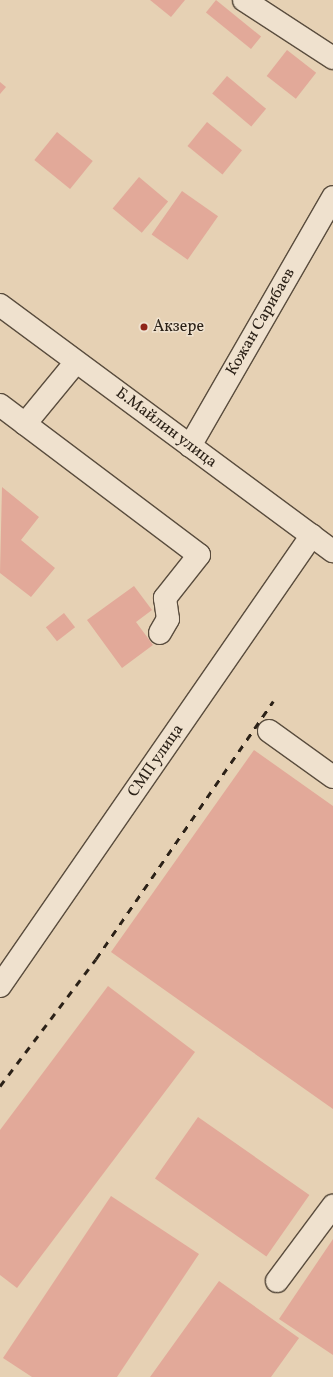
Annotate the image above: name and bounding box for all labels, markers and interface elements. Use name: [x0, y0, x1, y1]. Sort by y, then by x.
street label: Кожан Сарибаев: [222, 265, 300, 379]
place label: Акзере: [153, 317, 204, 337]
marker: Акзере: [138, 321, 150, 333]
street label: Б.Майлин улица: [111, 384, 221, 472]
street label: СМП улица: [124, 721, 188, 801]

